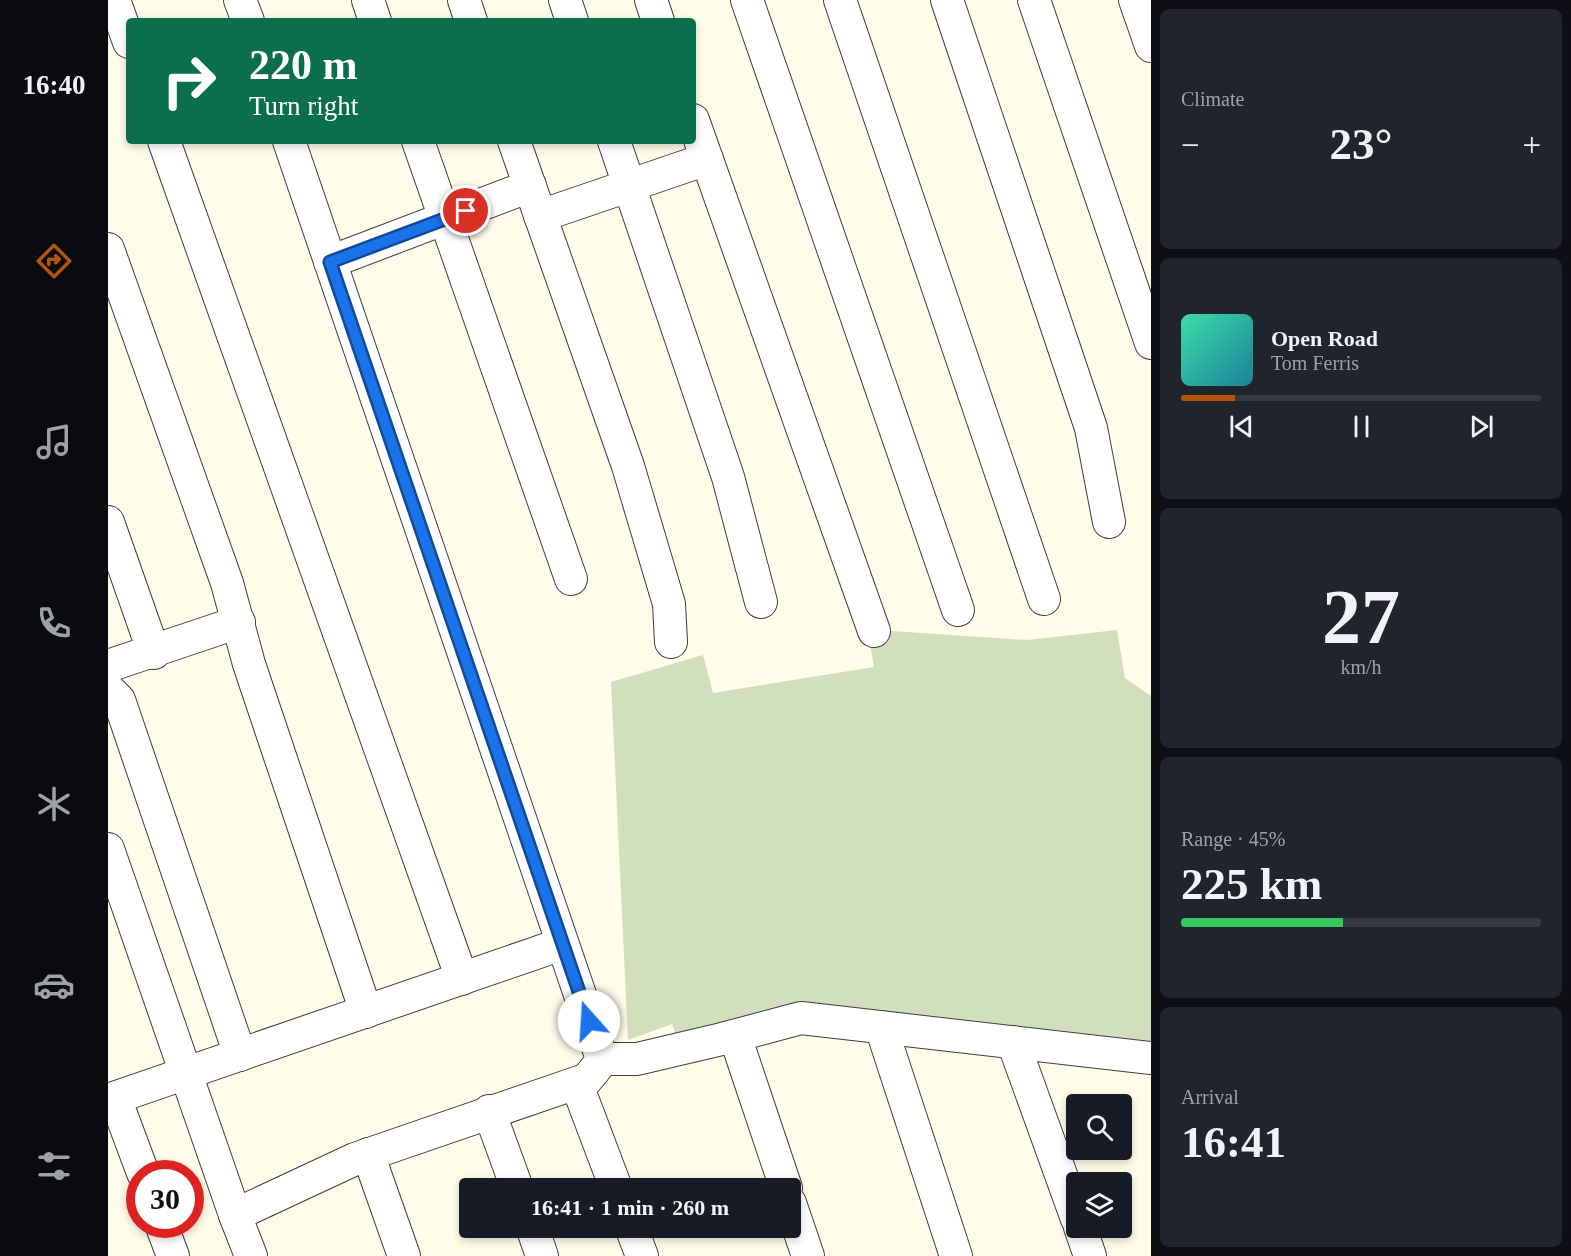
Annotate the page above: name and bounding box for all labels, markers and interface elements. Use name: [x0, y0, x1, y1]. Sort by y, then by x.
icon: right: [150, 42, 228, 120]
text: 220 m: [249, 42, 358, 88]
text: 16:40: [23, 70, 86, 100]
text: Climate: [1181, 88, 1244, 110]
text: Turn right: [249, 91, 358, 121]
text: 23°: [1330, 119, 1393, 169]
text: −: [1181, 127, 1200, 163]
text: +: [1522, 127, 1541, 163]
pin: [440, 185, 491, 236]
icon: arrive: [449, 194, 482, 227]
icon: directions: [33, 240, 75, 282]
text: Open Road: [1271, 326, 1378, 351]
text: Tom Ferris: [1271, 352, 1359, 374]
icon: previous: [1225, 410, 1258, 443]
icon: pause: [1345, 410, 1378, 443]
icon: next: [1465, 410, 1498, 443]
icon: music: [33, 421, 75, 463]
text: 27: [1322, 573, 1400, 660]
icon: phone: [33, 602, 75, 644]
text: km/h: [1340, 656, 1382, 678]
icon: climate: [33, 783, 75, 825]
text: Range · 45%: [1181, 828, 1285, 850]
text: 225 km: [1181, 859, 1322, 909]
icon: car: [33, 964, 75, 1006]
position arrow: [557, 989, 621, 1053]
text: Arrival: [1181, 1086, 1239, 1108]
map controls: [1066, 1094, 1132, 1238]
button: search: [1066, 1094, 1132, 1160]
text: 16:41: [1181, 1117, 1286, 1167]
icon: filters: [33, 1145, 75, 1187]
speed limit sign: 30: [126, 1160, 204, 1238]
button: layers: [1066, 1172, 1132, 1238]
text: 16:41 · 1 min · 260 m: [531, 1195, 729, 1220]

